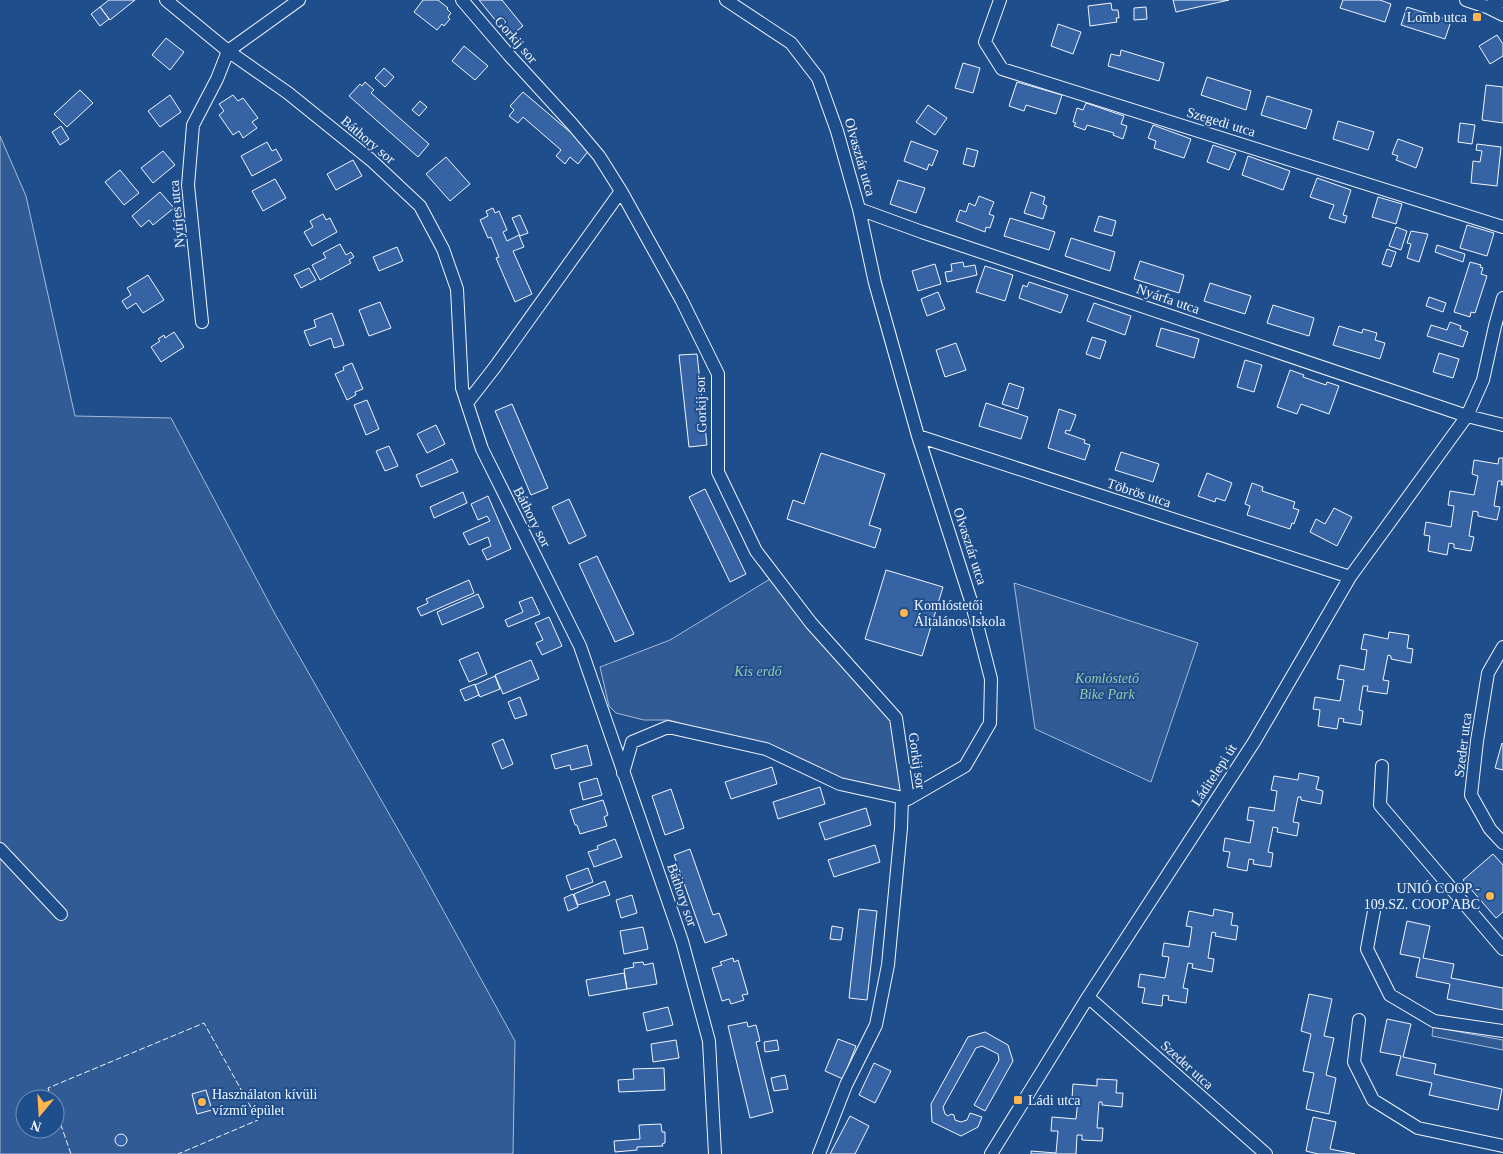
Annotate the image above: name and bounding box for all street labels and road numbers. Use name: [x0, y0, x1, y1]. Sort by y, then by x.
street label: Gorkij sor: [492, 14, 541, 67]
street label: Szegedi utca: [1185, 104, 1258, 140]
street label: Báthory sor: [338, 113, 398, 167]
street label: Olvasztár utca: [842, 116, 879, 198]
street label: Nyírjes utca: [166, 179, 187, 249]
street label: Nyárfa utca: [1135, 281, 1202, 317]
street label: Gorkij sor: [692, 375, 709, 433]
street label: Töbrös utca: [1105, 476, 1174, 511]
street label: Báthory sor: [510, 484, 554, 550]
street label: Olvasztár utca: [950, 505, 990, 587]
street label: Szeder utca: [1452, 711, 1474, 778]
street label: Gorkij sor: [906, 732, 928, 791]
street label: Láditelepi út: [1188, 741, 1240, 809]
street label: Báthory sor: [664, 861, 700, 929]
street label: Szeder utca: [1158, 1038, 1217, 1093]

